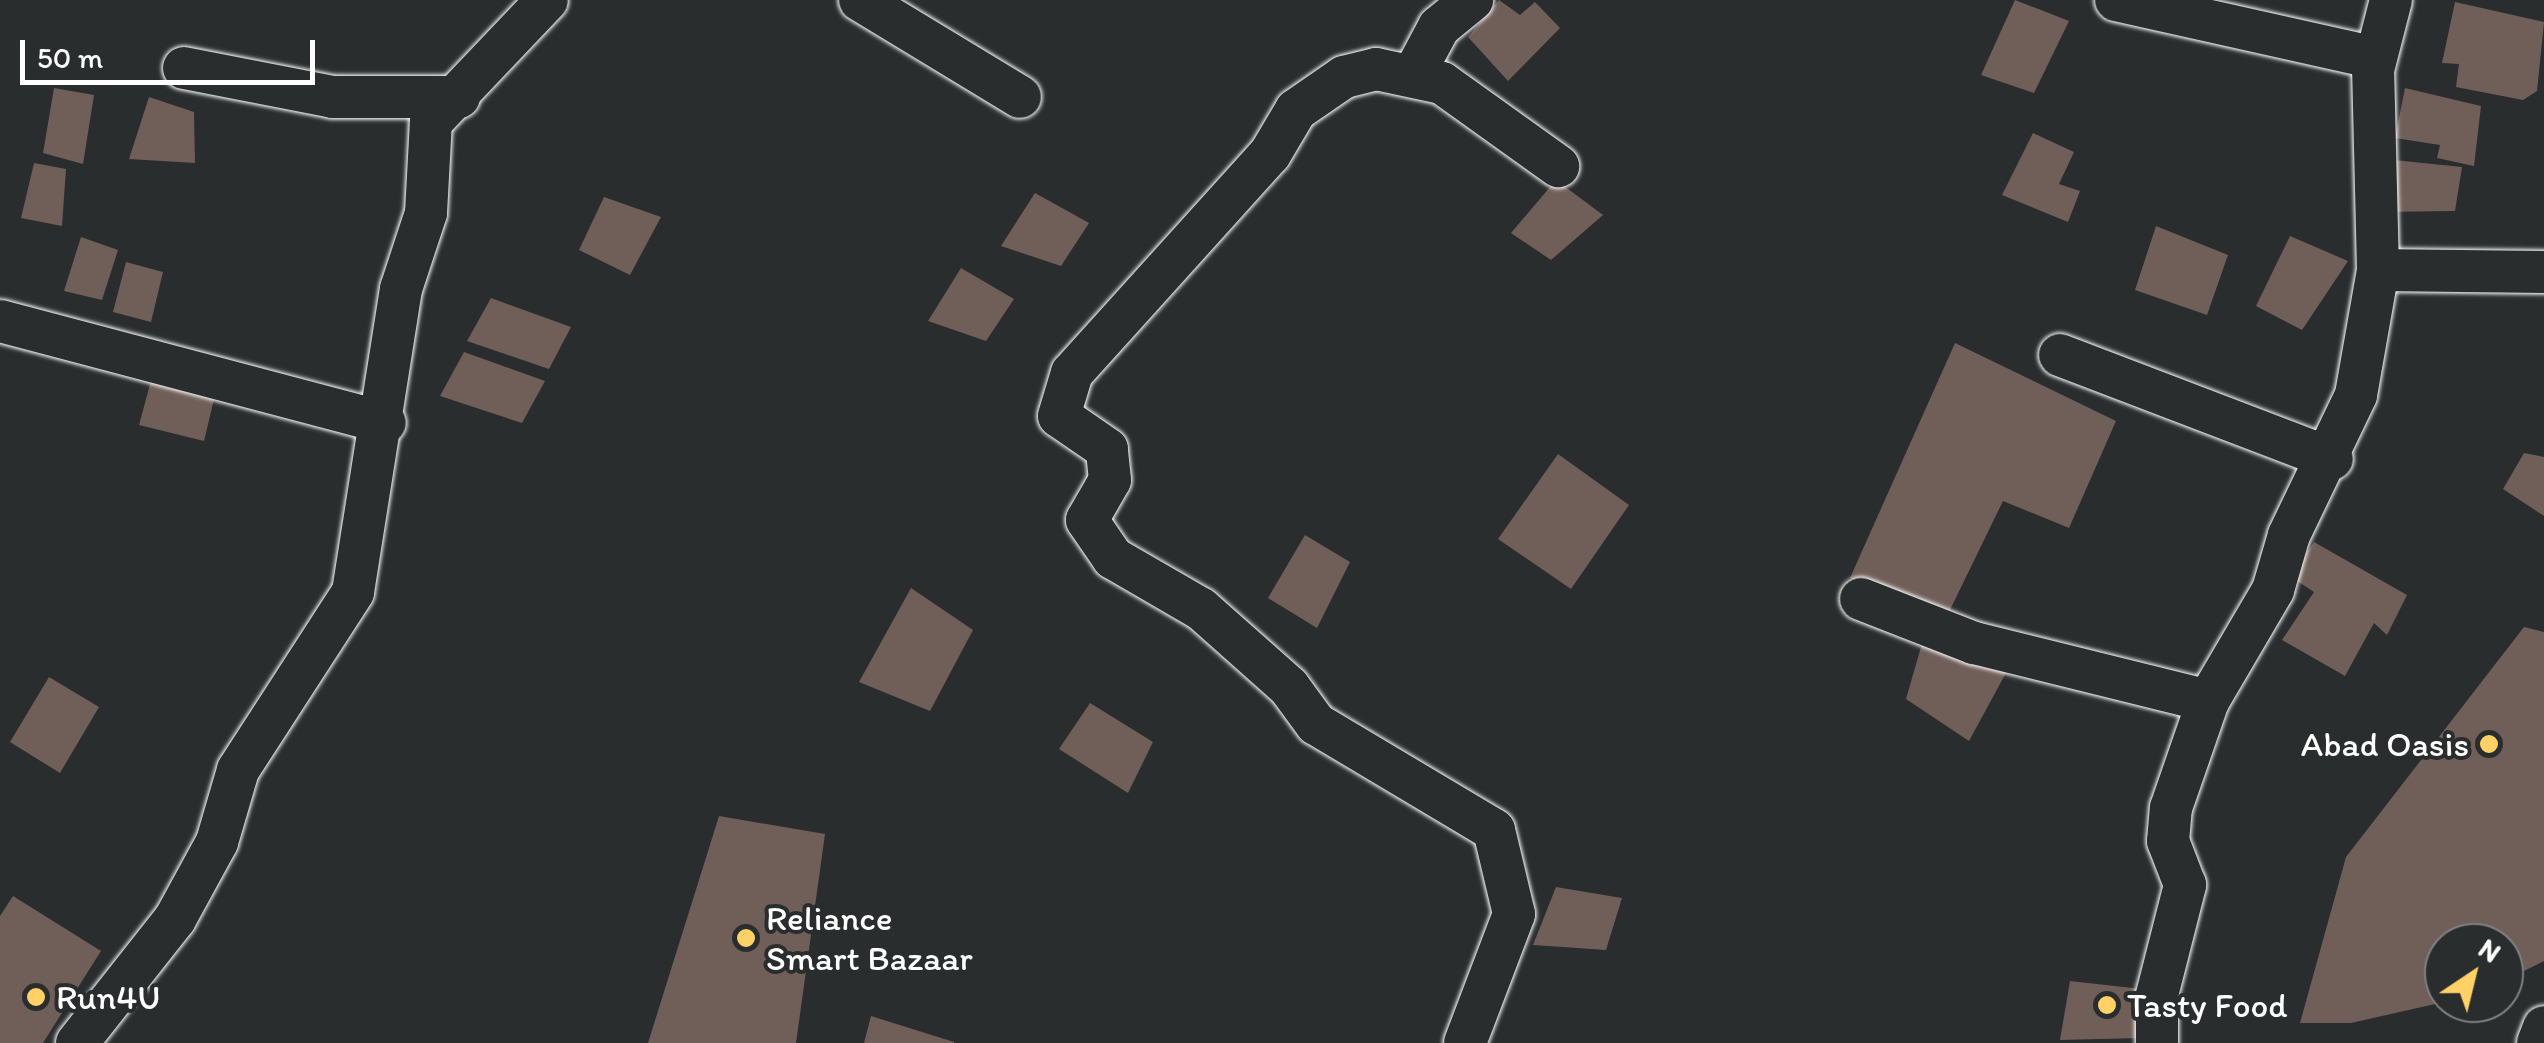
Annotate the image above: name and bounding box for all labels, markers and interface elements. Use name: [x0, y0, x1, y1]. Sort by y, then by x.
scale bar: [25, 20, 320, 82]
text: 50 m: [37, 39, 103, 76]
place label: Abad Oasis: [2300, 723, 2469, 765]
marker: Abad Oasis: [2478, 733, 2500, 755]
place label: Reliance Smart Bazaar: [766, 897, 973, 979]
north arrow: [2424, 923, 2524, 1023]
marker: Reliance Smart Bazaar: [735, 927, 757, 949]
text: N: [2473, 931, 2508, 969]
place label: Run4U: [56, 976, 161, 1018]
place label: Tasty Food: [2127, 984, 2286, 1026]
marker: Run4U: [25, 986, 47, 1008]
marker: Tasty Food: [2096, 994, 2118, 1016]

